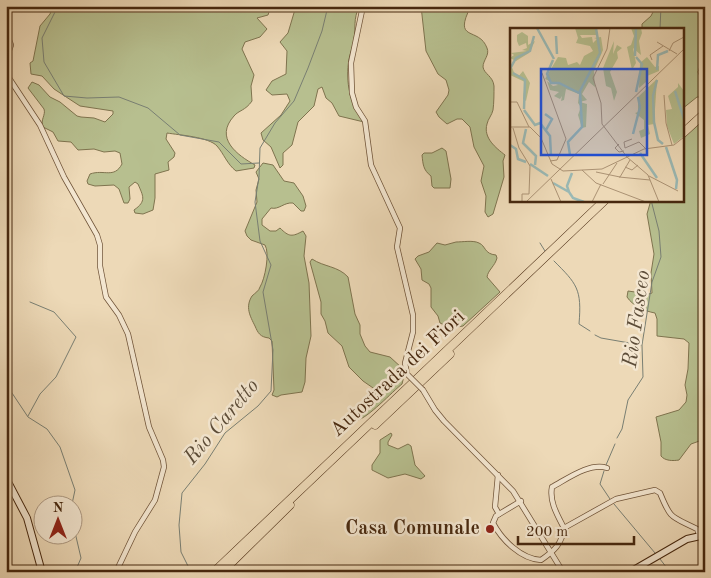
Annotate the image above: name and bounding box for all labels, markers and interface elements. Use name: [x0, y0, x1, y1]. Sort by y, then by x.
inset map: [510, 28, 684, 201]
water label: Rio Fasceo: [620, 269, 654, 370]
street label: Autostrada dei Fiori: [327, 307, 469, 441]
water label: Rio Caretto: [180, 375, 263, 469]
north arrow: [32, 496, 82, 546]
text: N: [53, 501, 64, 515]
scale bar: [518, 513, 635, 545]
place label: Casa Comunale: [345, 519, 480, 539]
marker: Casa Comunale: [484, 523, 496, 535]
text: 200 m: [526, 525, 568, 540]

